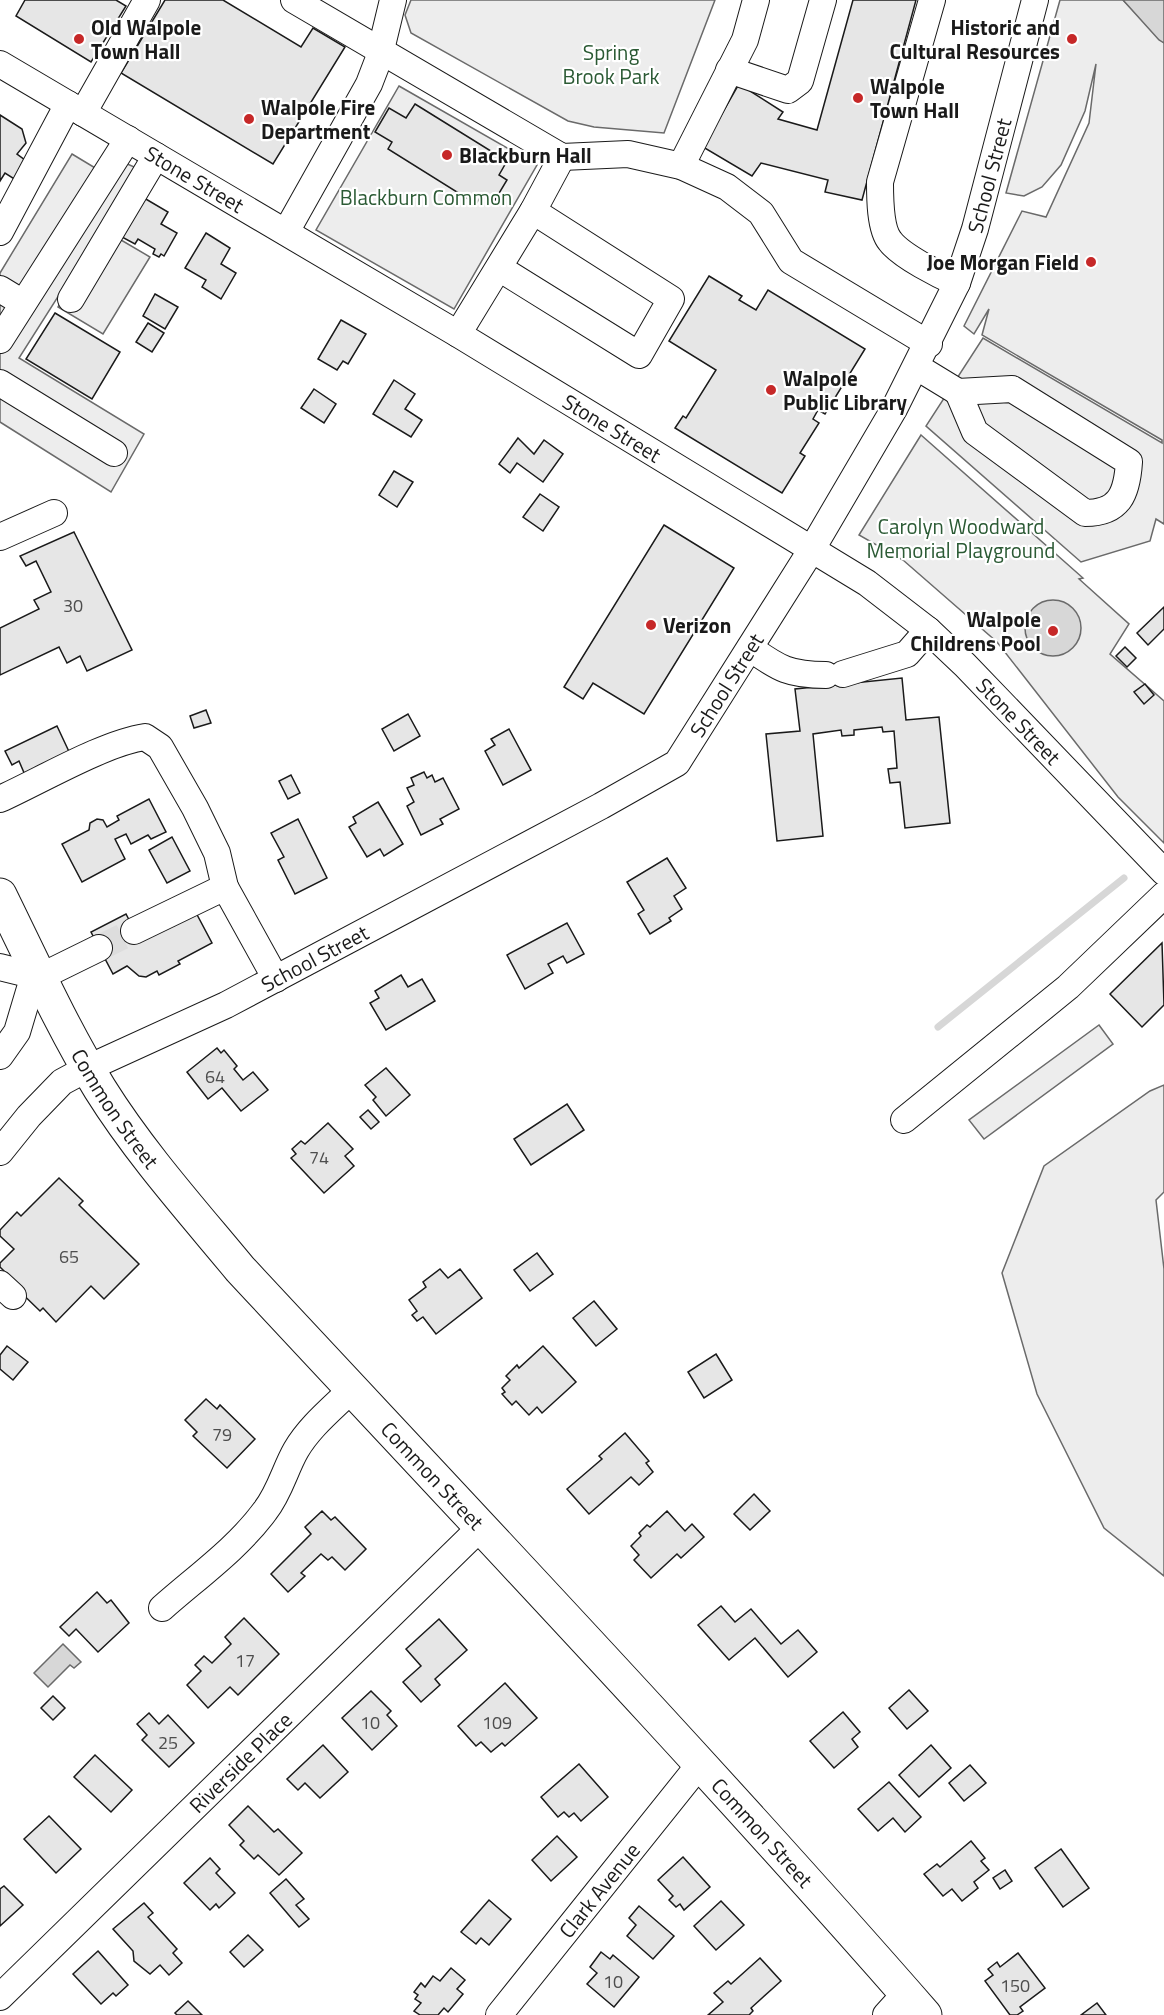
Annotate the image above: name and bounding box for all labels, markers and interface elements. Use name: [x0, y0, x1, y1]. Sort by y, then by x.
place label: Old Walpole Town Hall: [91, 11, 201, 67]
place label: Historic and Cultural Resources: [889, 11, 1060, 67]
marker: Old Walpole Town Hall: [72, 32, 86, 46]
marker: Historic and Cultural Resources: [1065, 32, 1079, 46]
park label: Spring Brook Park: [562, 36, 660, 92]
place label: Walpole Town Hall: [870, 70, 960, 126]
place label: Walpole Fire Department: [261, 91, 375, 147]
marker: Walpole Town Hall: [851, 91, 865, 105]
marker: Walpole Fire Department: [242, 112, 256, 126]
street label: School Street: [959, 114, 1020, 237]
street label: Stone Street: [139, 137, 251, 221]
place label: Blackburn Hall: [459, 139, 592, 171]
marker: Blackburn Hall: [440, 148, 454, 162]
park label: Blackburn Common: [340, 181, 512, 213]
place label: Joe Morgan Field: [927, 246, 1079, 278]
marker: Joe Morgan Field: [1084, 255, 1098, 269]
place label: Walpole Public Library: [783, 362, 908, 418]
marker: Walpole Public Library: [764, 383, 778, 397]
street label: Stone Street: [557, 385, 668, 470]
park label: Carolyn Woodward Memorial Playground: [867, 510, 1055, 566]
house number: 30: [63, 592, 83, 619]
place label: Walpole Childrens Pool: [910, 603, 1041, 659]
place label: Verizon: [663, 609, 731, 641]
marker: Verizon: [644, 618, 658, 632]
marker: Walpole Childrens Pool: [1046, 624, 1060, 638]
street label: School Street: [681, 626, 772, 743]
street label: Stone Street: [969, 670, 1069, 772]
street label: School Street: [255, 916, 374, 1000]
street label: Common Street: [64, 1043, 167, 1176]
house number: 64: [205, 1063, 225, 1090]
house number: 74: [309, 1144, 329, 1171]
house number: 65: [59, 1243, 79, 1270]
street label: Common Street: [374, 1414, 492, 1537]
house number: 79: [212, 1421, 232, 1448]
house number: 17: [235, 1647, 255, 1674]
street label: Riverside Place: [181, 1704, 299, 1820]
house number: 10: [360, 1709, 380, 1736]
house number: 109: [482, 1709, 512, 1736]
house number: 25: [158, 1729, 178, 1756]
street label: Common Street: [704, 1770, 821, 1895]
street label: Clark Avenue: [551, 1835, 647, 1945]
house number: 10: [603, 1968, 623, 1995]
house number: 150: [1000, 1972, 1030, 1999]

